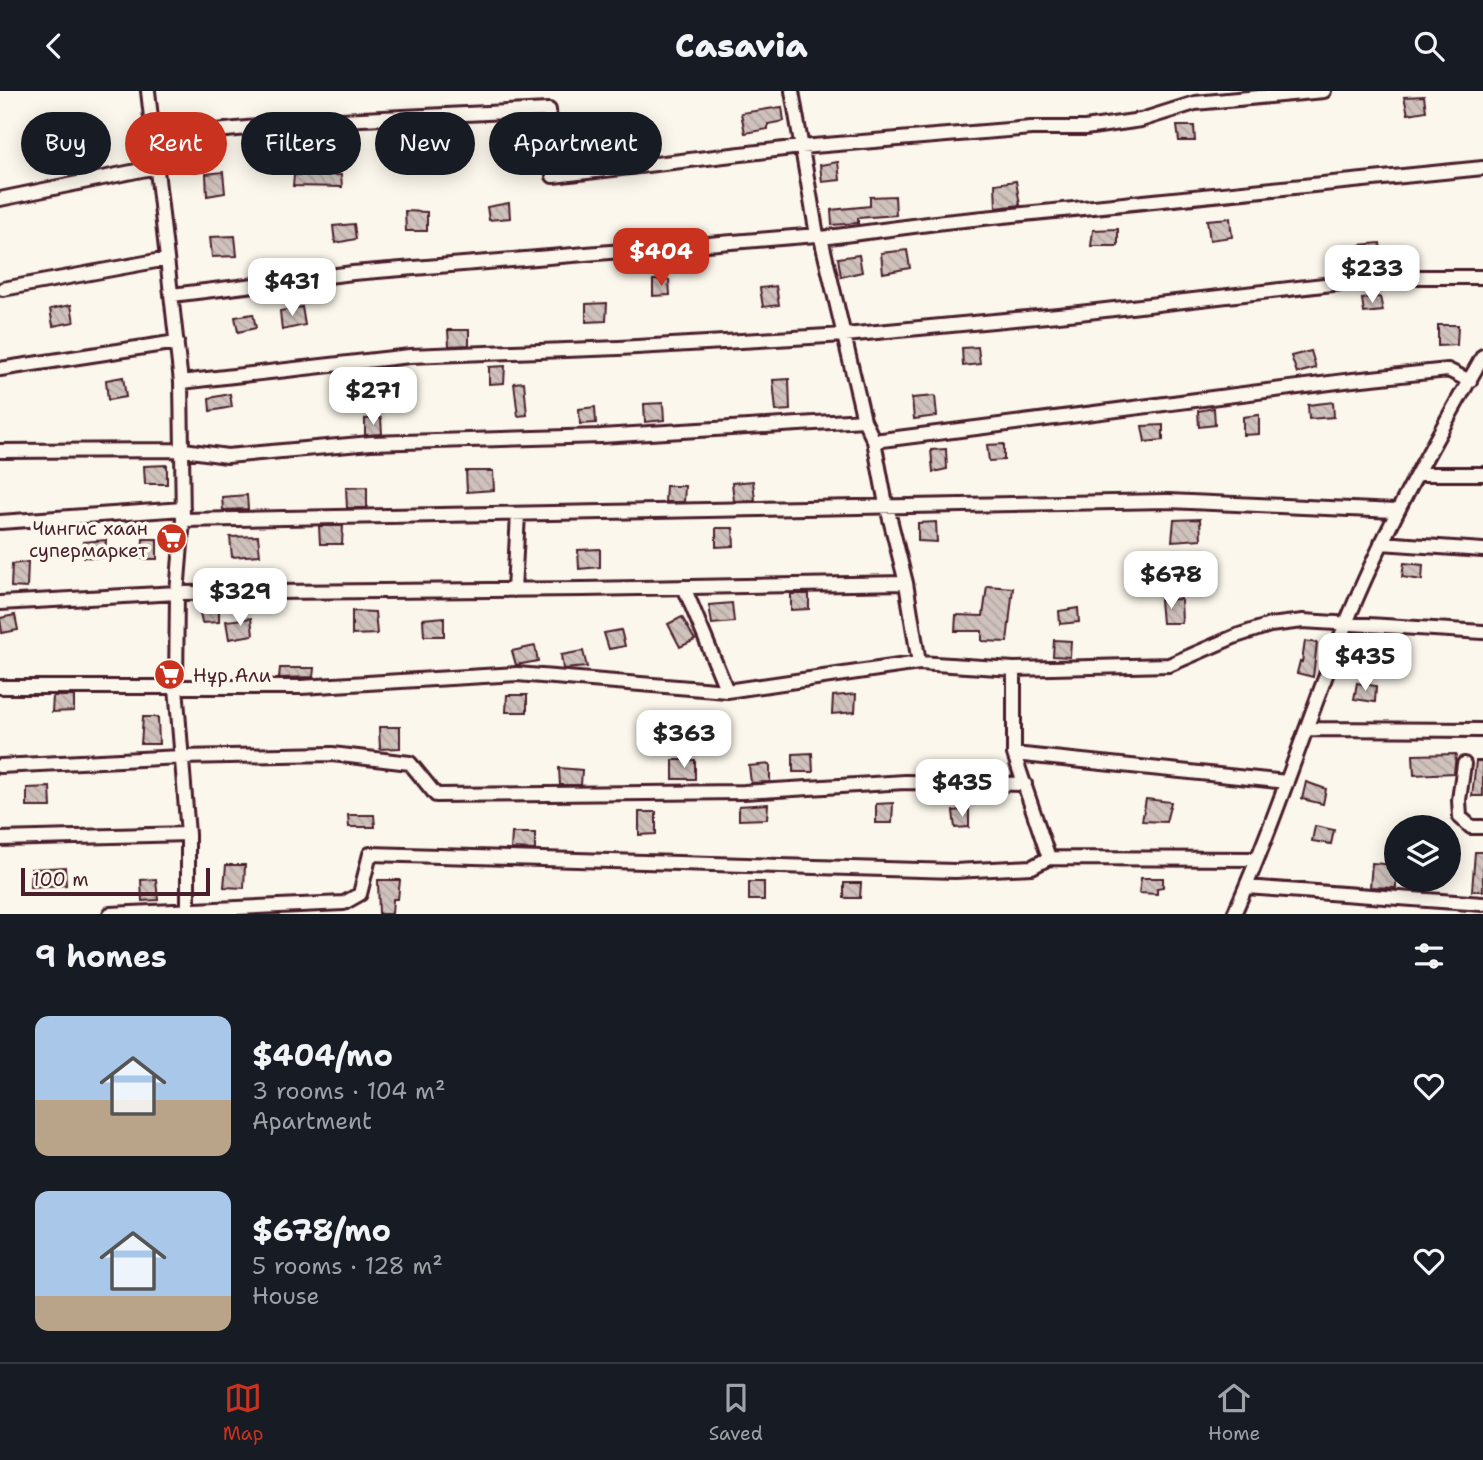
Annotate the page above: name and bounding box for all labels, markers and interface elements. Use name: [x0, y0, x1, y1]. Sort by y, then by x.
text: Casavia: [675, 24, 808, 67]
icon: back: [35, 27, 73, 65]
icon: search: [1410, 27, 1448, 65]
chip: Buy: [21, 112, 111, 175]
chip: Rent: [125, 112, 227, 175]
chip: Filters: [241, 112, 361, 175]
chip: New: [375, 112, 475, 175]
chip: Apartment: [489, 112, 662, 175]
pin: $404: [620, 229, 702, 288]
text: $404: [629, 236, 693, 266]
pin: $233: [1331, 245, 1413, 305]
text: $233: [1341, 253, 1403, 283]
pin: $431: [251, 259, 333, 318]
text: $431: [264, 266, 320, 296]
pin: $271: [332, 367, 414, 427]
text: $271: [345, 375, 401, 405]
place label: Чингис хаан супермаркет: [29, 516, 148, 563]
supermarket icon: Чингис хаан супермаркет: [154, 522, 188, 556]
pin: $678: [1130, 552, 1212, 611]
text: $678: [1140, 559, 1202, 589]
pin: $329: [199, 568, 281, 628]
text: $329: [209, 576, 271, 606]
pin: $435: [1324, 633, 1406, 693]
text: $435: [1335, 641, 1395, 671]
supermarket icon: Нұр Али: [153, 658, 187, 692]
place label: Нұр Али: [193, 663, 271, 688]
pin: $363: [643, 711, 725, 770]
text: $363: [652, 718, 716, 748]
pin: $435: [921, 759, 1003, 819]
text: $435: [932, 767, 992, 797]
map controls: [1384, 815, 1461, 892]
button: layers: [1384, 815, 1461, 892]
scale bar: [21, 865, 210, 897]
text: 100 m: [32, 867, 89, 892]
text: 9 homes: [35, 936, 167, 977]
icon: filters: [1410, 937, 1448, 975]
text: $404/mo: [252, 1035, 393, 1076]
icon: home: [91, 1044, 175, 1128]
icon: heart: [1410, 1067, 1448, 1105]
text: 3 rooms · 104 m²: [252, 1076, 445, 1106]
text: Apartment: [252, 1106, 372, 1136]
text: $678/mo: [252, 1210, 391, 1251]
icon: home: [91, 1219, 175, 1303]
icon: heart: [1410, 1242, 1448, 1280]
text: 5 rooms · 128 m²: [252, 1251, 443, 1281]
text: House: [252, 1281, 320, 1311]
tab: Map: [223, 1379, 263, 1446]
tab: Saved: [709, 1379, 763, 1446]
tab: Home: [1208, 1379, 1260, 1446]

